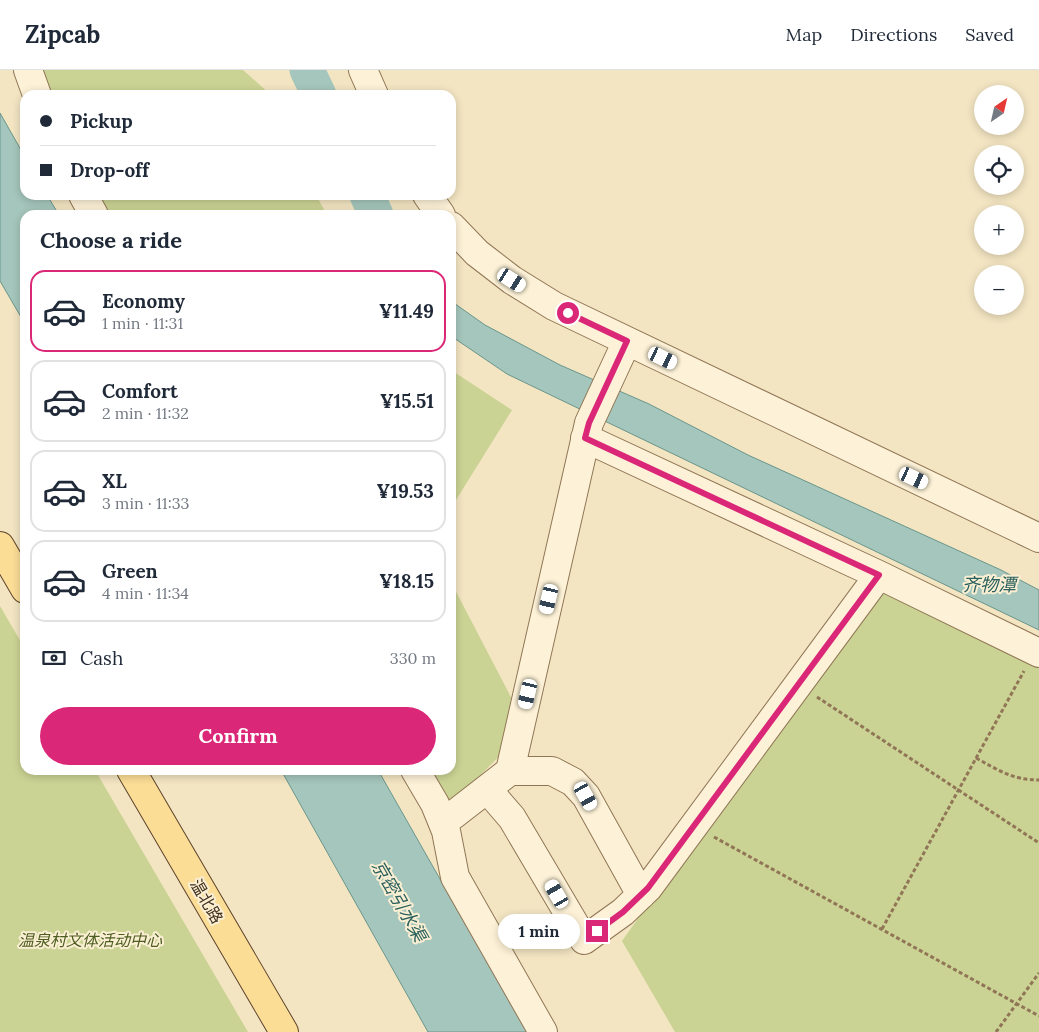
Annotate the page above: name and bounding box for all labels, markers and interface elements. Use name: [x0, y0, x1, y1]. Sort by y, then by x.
text: Zipcab: [25, 19, 100, 50]
text: Map: [786, 23, 822, 46]
text: Directions: [850, 23, 937, 46]
text: Saved: [965, 23, 1014, 46]
north arrow: [974, 85, 1024, 135]
map controls: [974, 85, 1024, 315]
text: Pickup: [70, 109, 133, 133]
button: locate: [974, 145, 1024, 195]
text: Drop-off: [70, 158, 149, 182]
button: +: [974, 205, 1024, 255]
text: Choose a ride: [40, 226, 182, 254]
button: −: [974, 265, 1024, 315]
car: [495, 266, 528, 294]
icon: car: [42, 289, 87, 334]
text: Economy: [102, 289, 185, 313]
text: ¥11.49: [379, 299, 434, 323]
route start: [557, 302, 579, 324]
text: 1 min · 11:31: [102, 313, 183, 333]
car: [646, 345, 679, 371]
icon: car: [42, 379, 87, 424]
text: Comfort: [102, 379, 178, 403]
text: ¥15.51: [380, 389, 434, 413]
text: 2 min · 11:32: [102, 403, 189, 423]
car: [897, 465, 930, 491]
icon: car: [42, 469, 87, 514]
text: XL: [102, 469, 127, 493]
text: ¥19.53: [377, 479, 434, 503]
text: 3 min · 11:33: [102, 493, 190, 513]
icon: car: [42, 559, 87, 604]
text: Green: [102, 559, 158, 583]
text: ¥18.15: [379, 569, 434, 593]
water label: 齐物潭: [962, 573, 1019, 596]
text: 4 min · 11:34: [102, 583, 189, 603]
car: [538, 583, 559, 615]
icon: cash: [40, 644, 68, 672]
text: Cash: [80, 646, 123, 670]
text: 330 m: [390, 648, 436, 668]
car: [517, 678, 538, 710]
button: Confirm: [40, 707, 436, 765]
car: [572, 779, 599, 813]
water label: 京密引水渠: [367, 856, 433, 948]
street label: 温北路: [186, 875, 228, 927]
car: [543, 877, 570, 911]
callout: 1 min: [497, 914, 580, 948]
route end: [586, 920, 608, 942]
text: 1 min: [519, 921, 559, 941]
park label: 温泉村文体活动中心: [18, 930, 163, 950]

